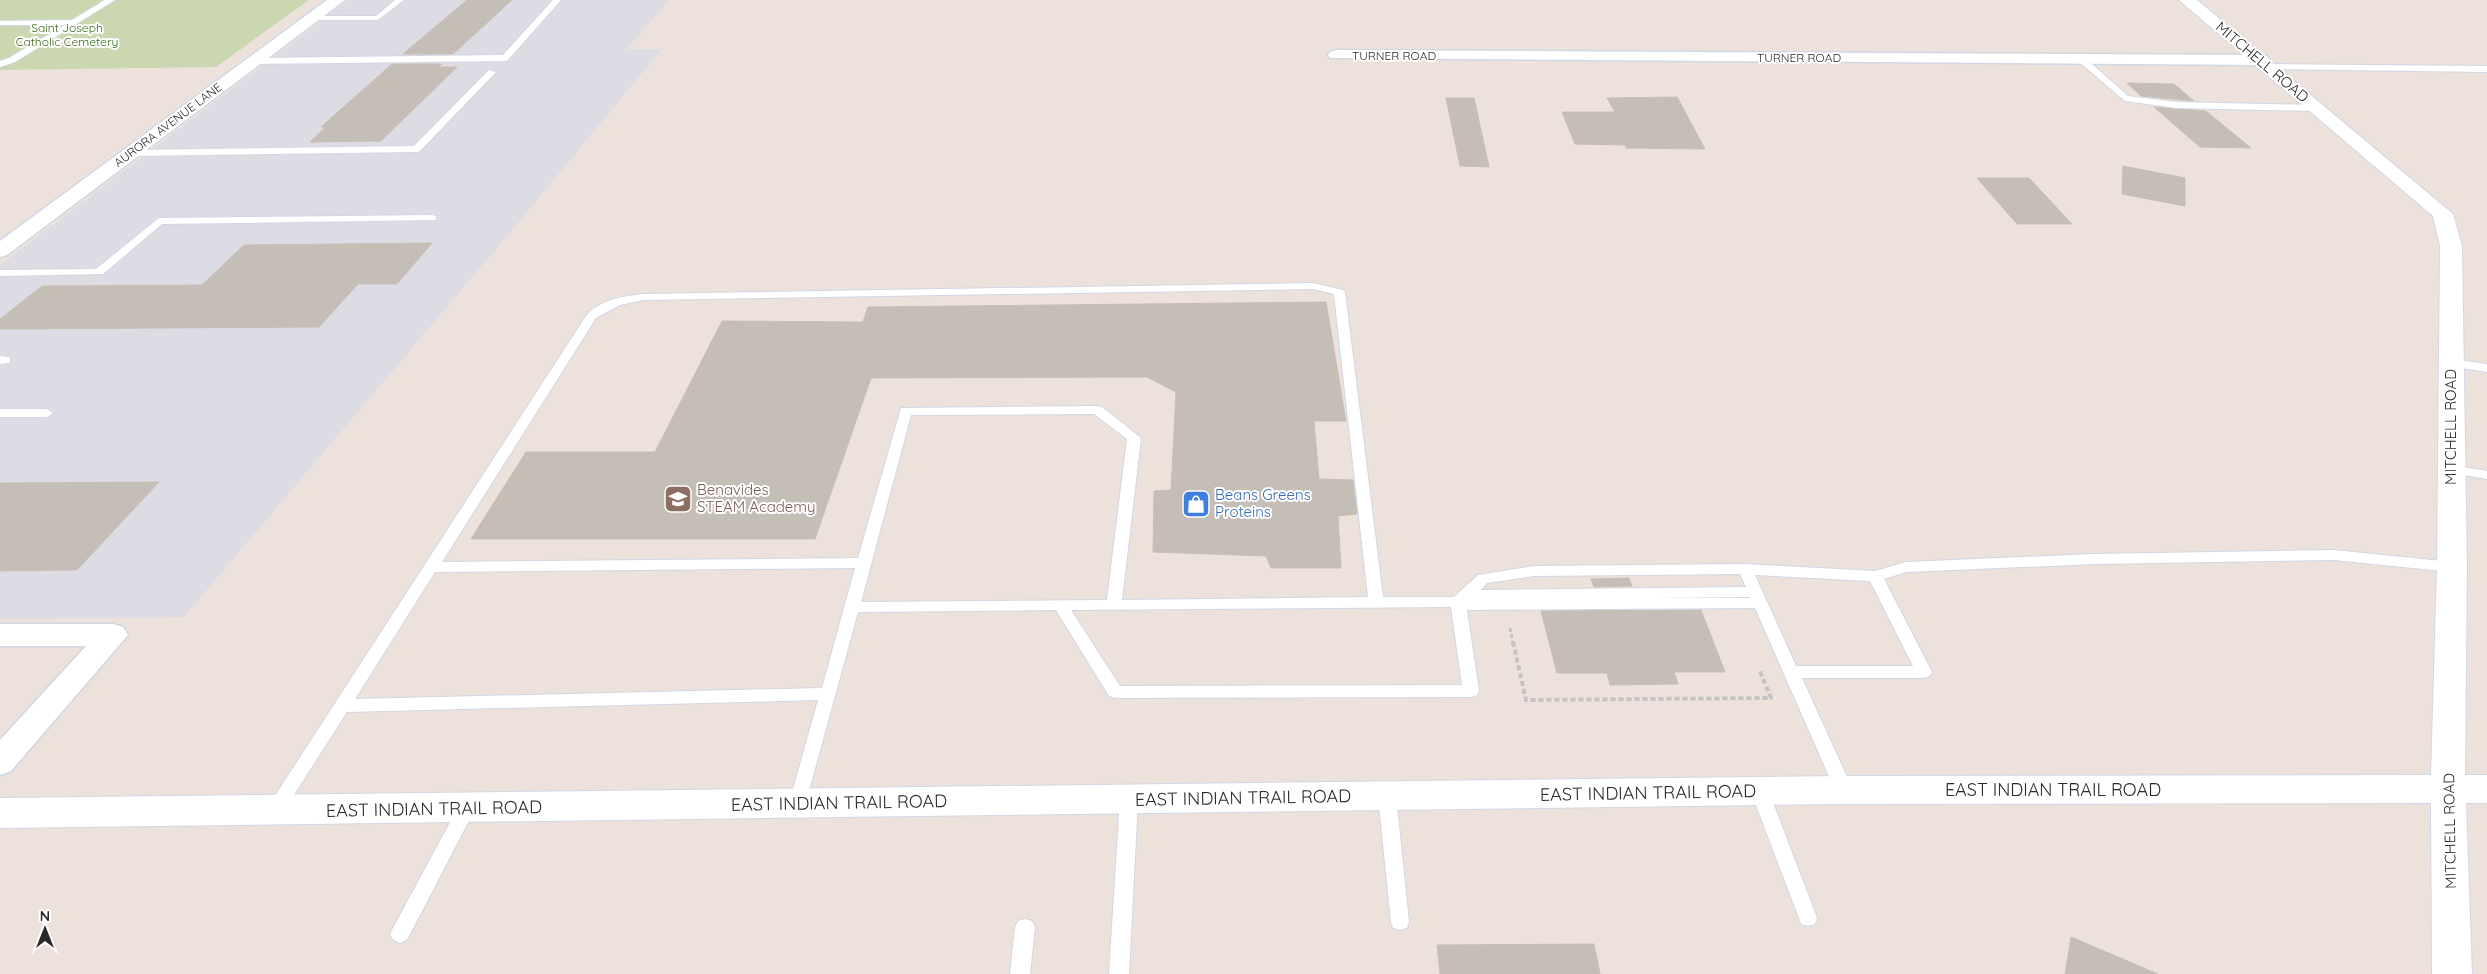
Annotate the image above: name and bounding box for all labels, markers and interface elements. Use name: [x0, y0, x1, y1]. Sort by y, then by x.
street label: MITCHELL ROAD: [2212, 17, 2313, 106]
park label: Saint Joseph Catholic Cemetery: [16, 20, 118, 49]
street label: TURNER ROAD: [1352, 48, 1436, 63]
street label: TURNER ROAD: [1757, 50, 1841, 65]
street label: AURORA AVENUE LANE: [111, 79, 225, 170]
street label: MITCHELL ROAD: [2441, 369, 2460, 485]
place label: Benavides STEAM Academy: [697, 480, 815, 516]
school or university icon: Benavides STEAM Academy: [663, 484, 693, 514]
place label: Beans Greens Proteins: [1215, 485, 1311, 521]
shop icon: Beans Greens Proteins: [1181, 489, 1211, 519]
street label: MITCHELL ROAD: [2439, 773, 2460, 889]
street label: EAST INDIAN TRAIL ROAD: [1945, 778, 2161, 801]
street label: EAST INDIAN TRAIL ROAD: [1540, 779, 1756, 806]
street label: EAST INDIAN TRAIL ROAD: [1135, 784, 1351, 811]
street label: EAST INDIAN TRAIL ROAD: [731, 789, 947, 816]
street label: EAST INDIAN TRAIL ROAD: [326, 795, 542, 822]
north arrow: [20, 904, 70, 954]
text: N: [40, 907, 50, 925]

